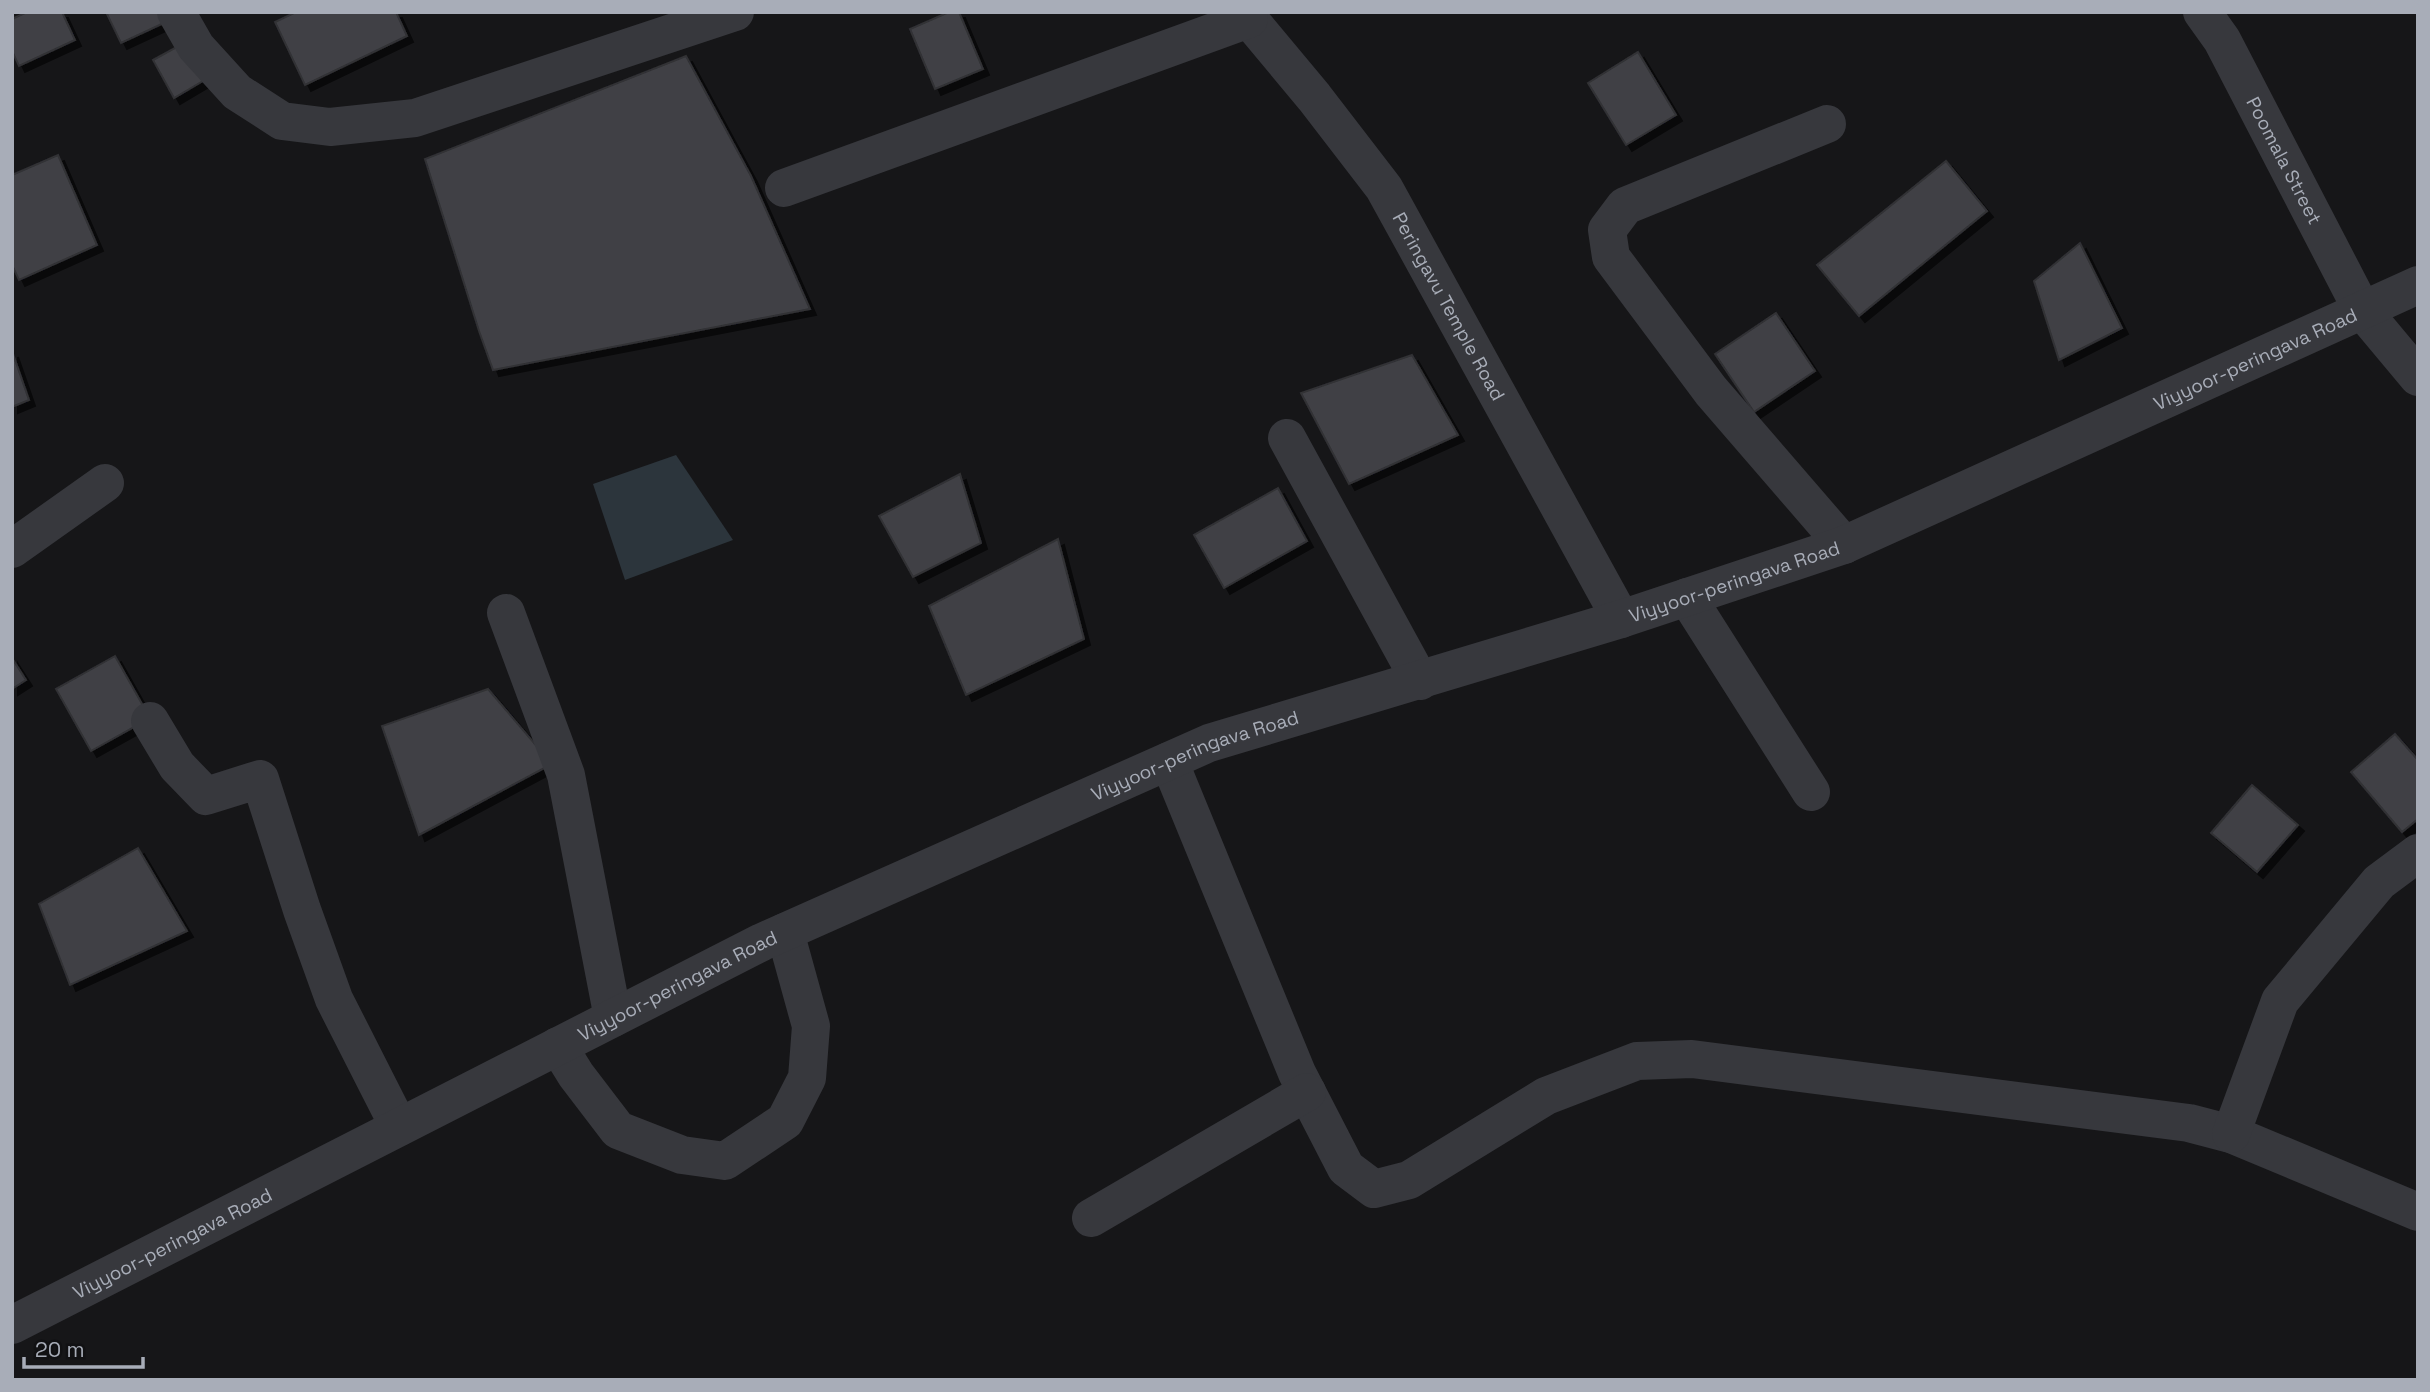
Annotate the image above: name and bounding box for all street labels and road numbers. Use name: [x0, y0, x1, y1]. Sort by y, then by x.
street label: Poomala Street: [2241, 92, 2327, 229]
street label: Peringavu Temple Road: [1387, 208, 1511, 405]
street label: Viyyoor-peringava Road: [2150, 302, 2361, 416]
street label: Viyyoor-peringava Road: [1626, 535, 1843, 629]
street label: Viyyoor-peringava Road: [1087, 705, 1302, 807]
street label: Viyyoor-peringava Road: [574, 925, 781, 1047]
street label: Viyyoor-peringava Road: [69, 1182, 276, 1305]

